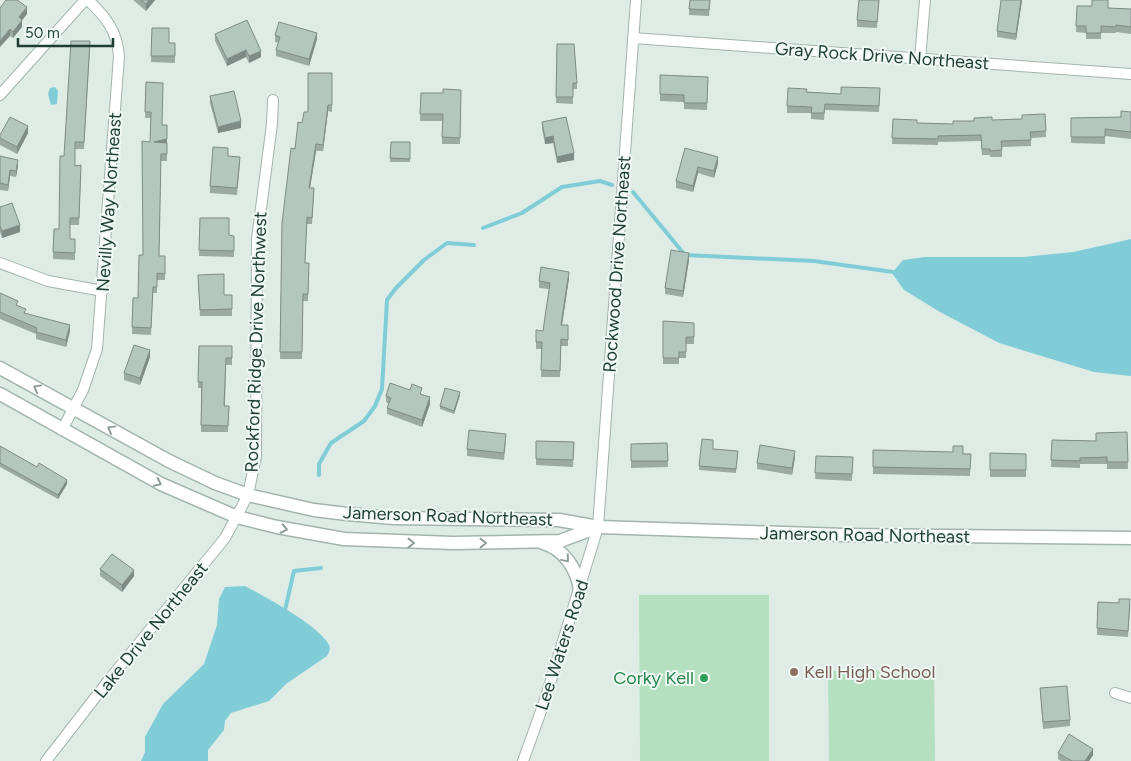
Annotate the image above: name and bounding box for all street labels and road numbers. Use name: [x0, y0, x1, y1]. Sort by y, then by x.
street label: Gray Rock Drive Northeast: [774, 38, 990, 74]
street label: Nevilly Way Northeast: [92, 111, 126, 293]
street label: Rockwood Drive Northeast: [598, 155, 636, 373]
street label: Rockford Ridge Drive Northwest: [240, 211, 272, 473]
street label: Jamerson Road Northeast: [342, 501, 554, 531]
street label: Jamerson Road Northeast: [760, 522, 971, 548]
street label: Lake Drive Northeast: [89, 557, 213, 703]
street label: Lee Waters Road: [531, 577, 593, 713]

